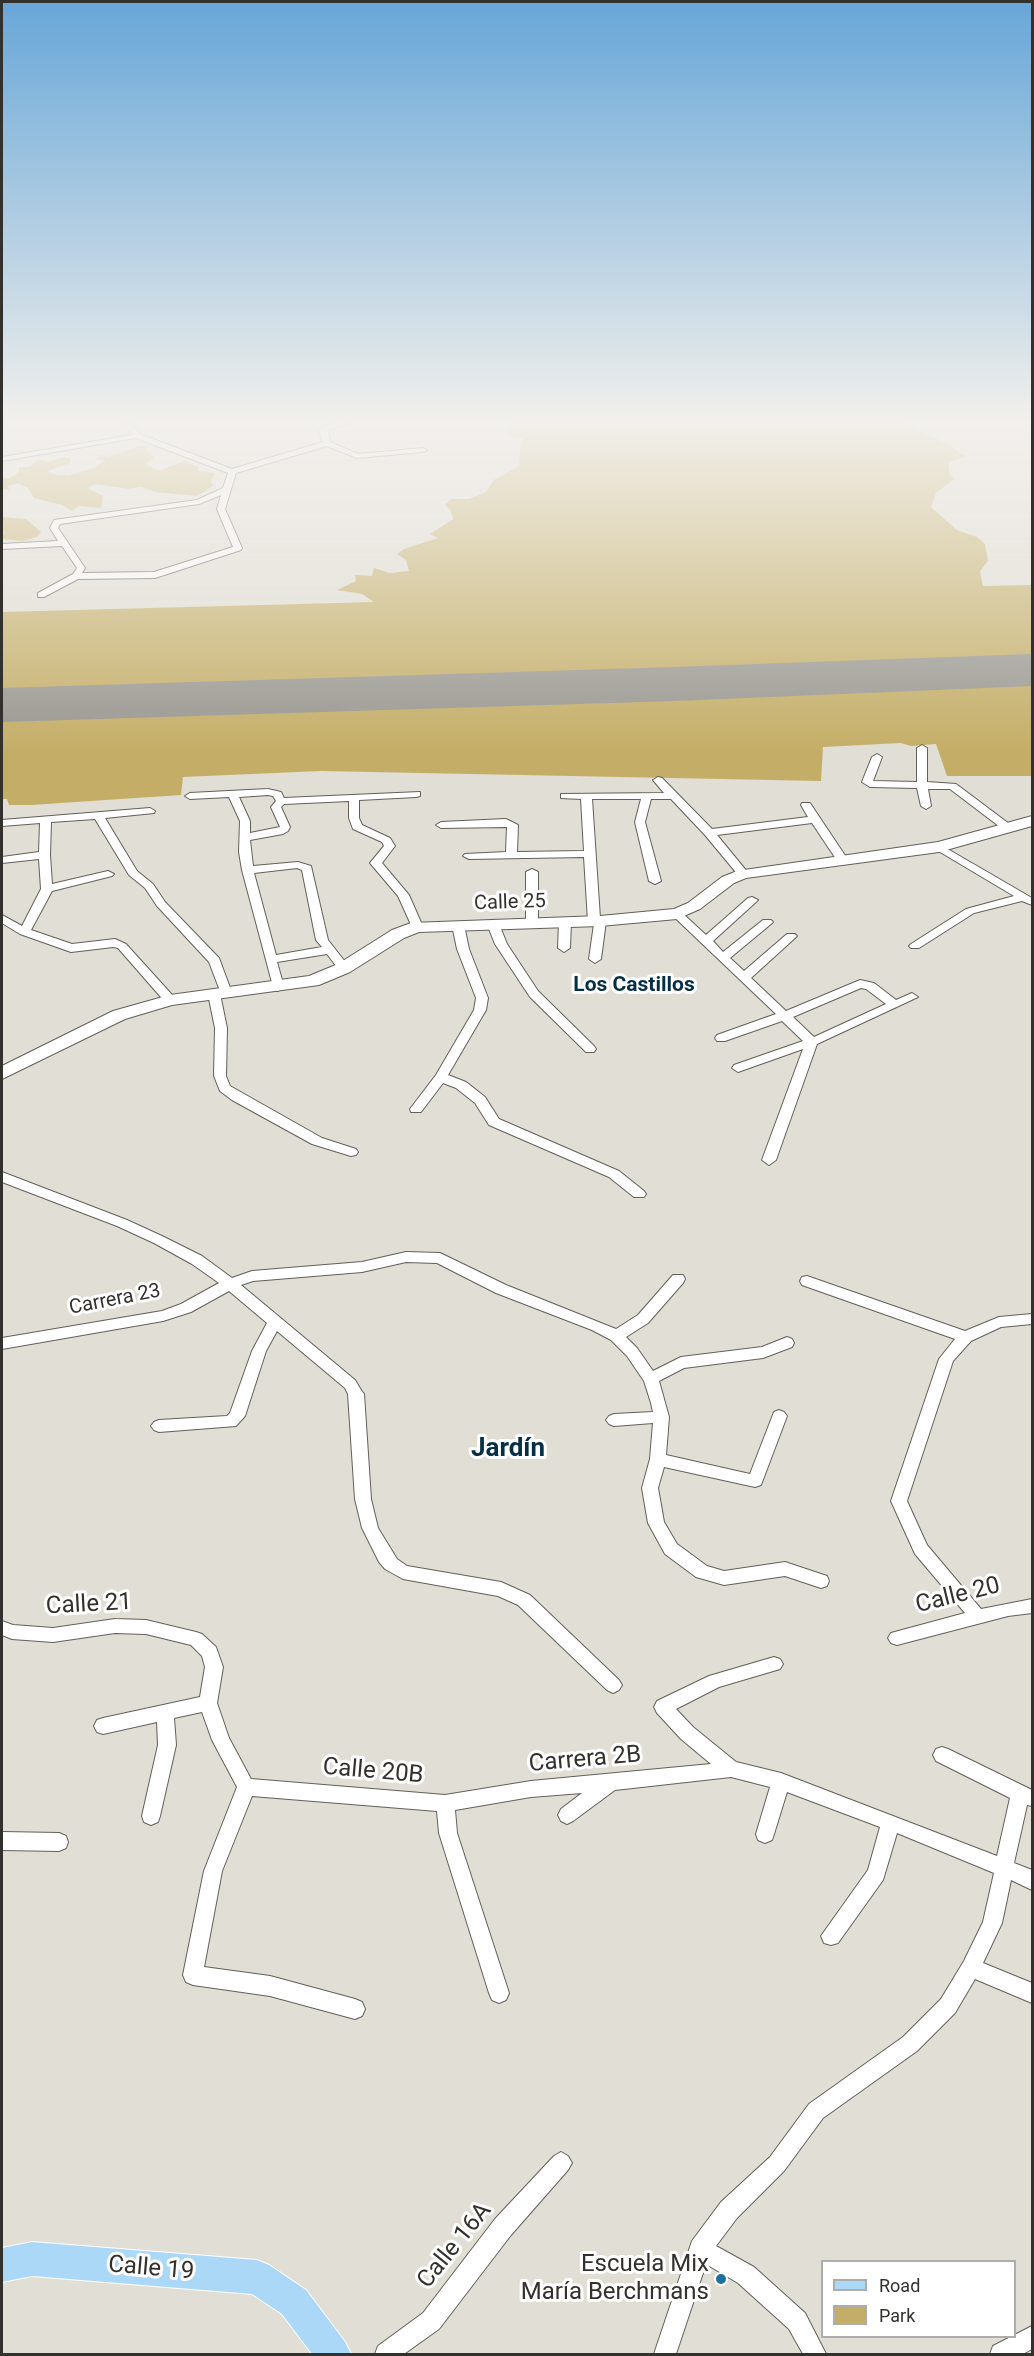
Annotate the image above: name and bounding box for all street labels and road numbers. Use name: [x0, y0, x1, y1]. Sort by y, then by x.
street label: Calle 25: [474, 890, 546, 916]
street label: Carrera 23: [67, 1279, 163, 1321]
street label: Calle 20: [913, 1572, 1003, 1620]
street label: Calle 21: [45, 1588, 133, 1622]
street label: Carrera 2B: [528, 1741, 642, 1779]
street label: Calle 20B: [321, 1753, 425, 1791]
street label: Calle 16A: [412, 2197, 498, 2295]
street label: Calle 19: [107, 2251, 195, 2287]

